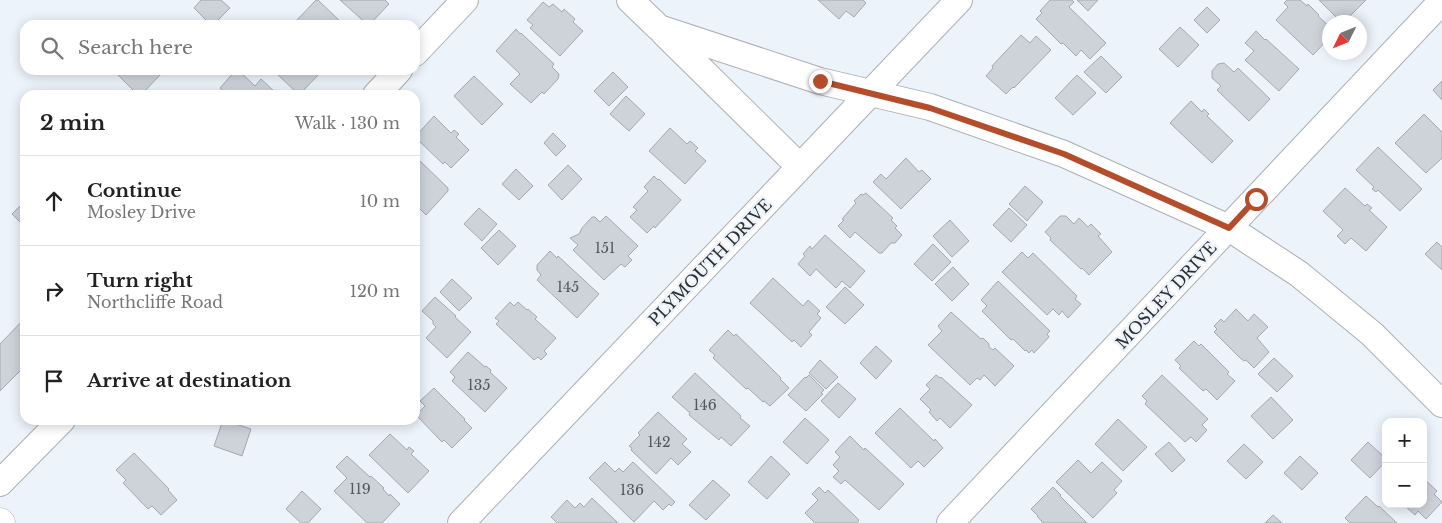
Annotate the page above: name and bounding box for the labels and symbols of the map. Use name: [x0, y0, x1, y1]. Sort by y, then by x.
north arrow: [1322, 15, 1367, 60]
route end: [809, 70, 832, 93]
route start: [1245, 188, 1268, 211]
street label: PLYMOUTH DRIVE: [644, 194, 776, 330]
street label: MOSLEY DRIVE: [1111, 237, 1221, 353]
house number: 151: [595, 239, 615, 257]
house number: 145: [557, 278, 579, 296]
house number: 135: [468, 376, 490, 394]
house number: 146: [693, 396, 717, 414]
house number: 142: [647, 433, 671, 451]
house number: 119: [349, 480, 371, 498]
house number: 136: [620, 481, 644, 499]

